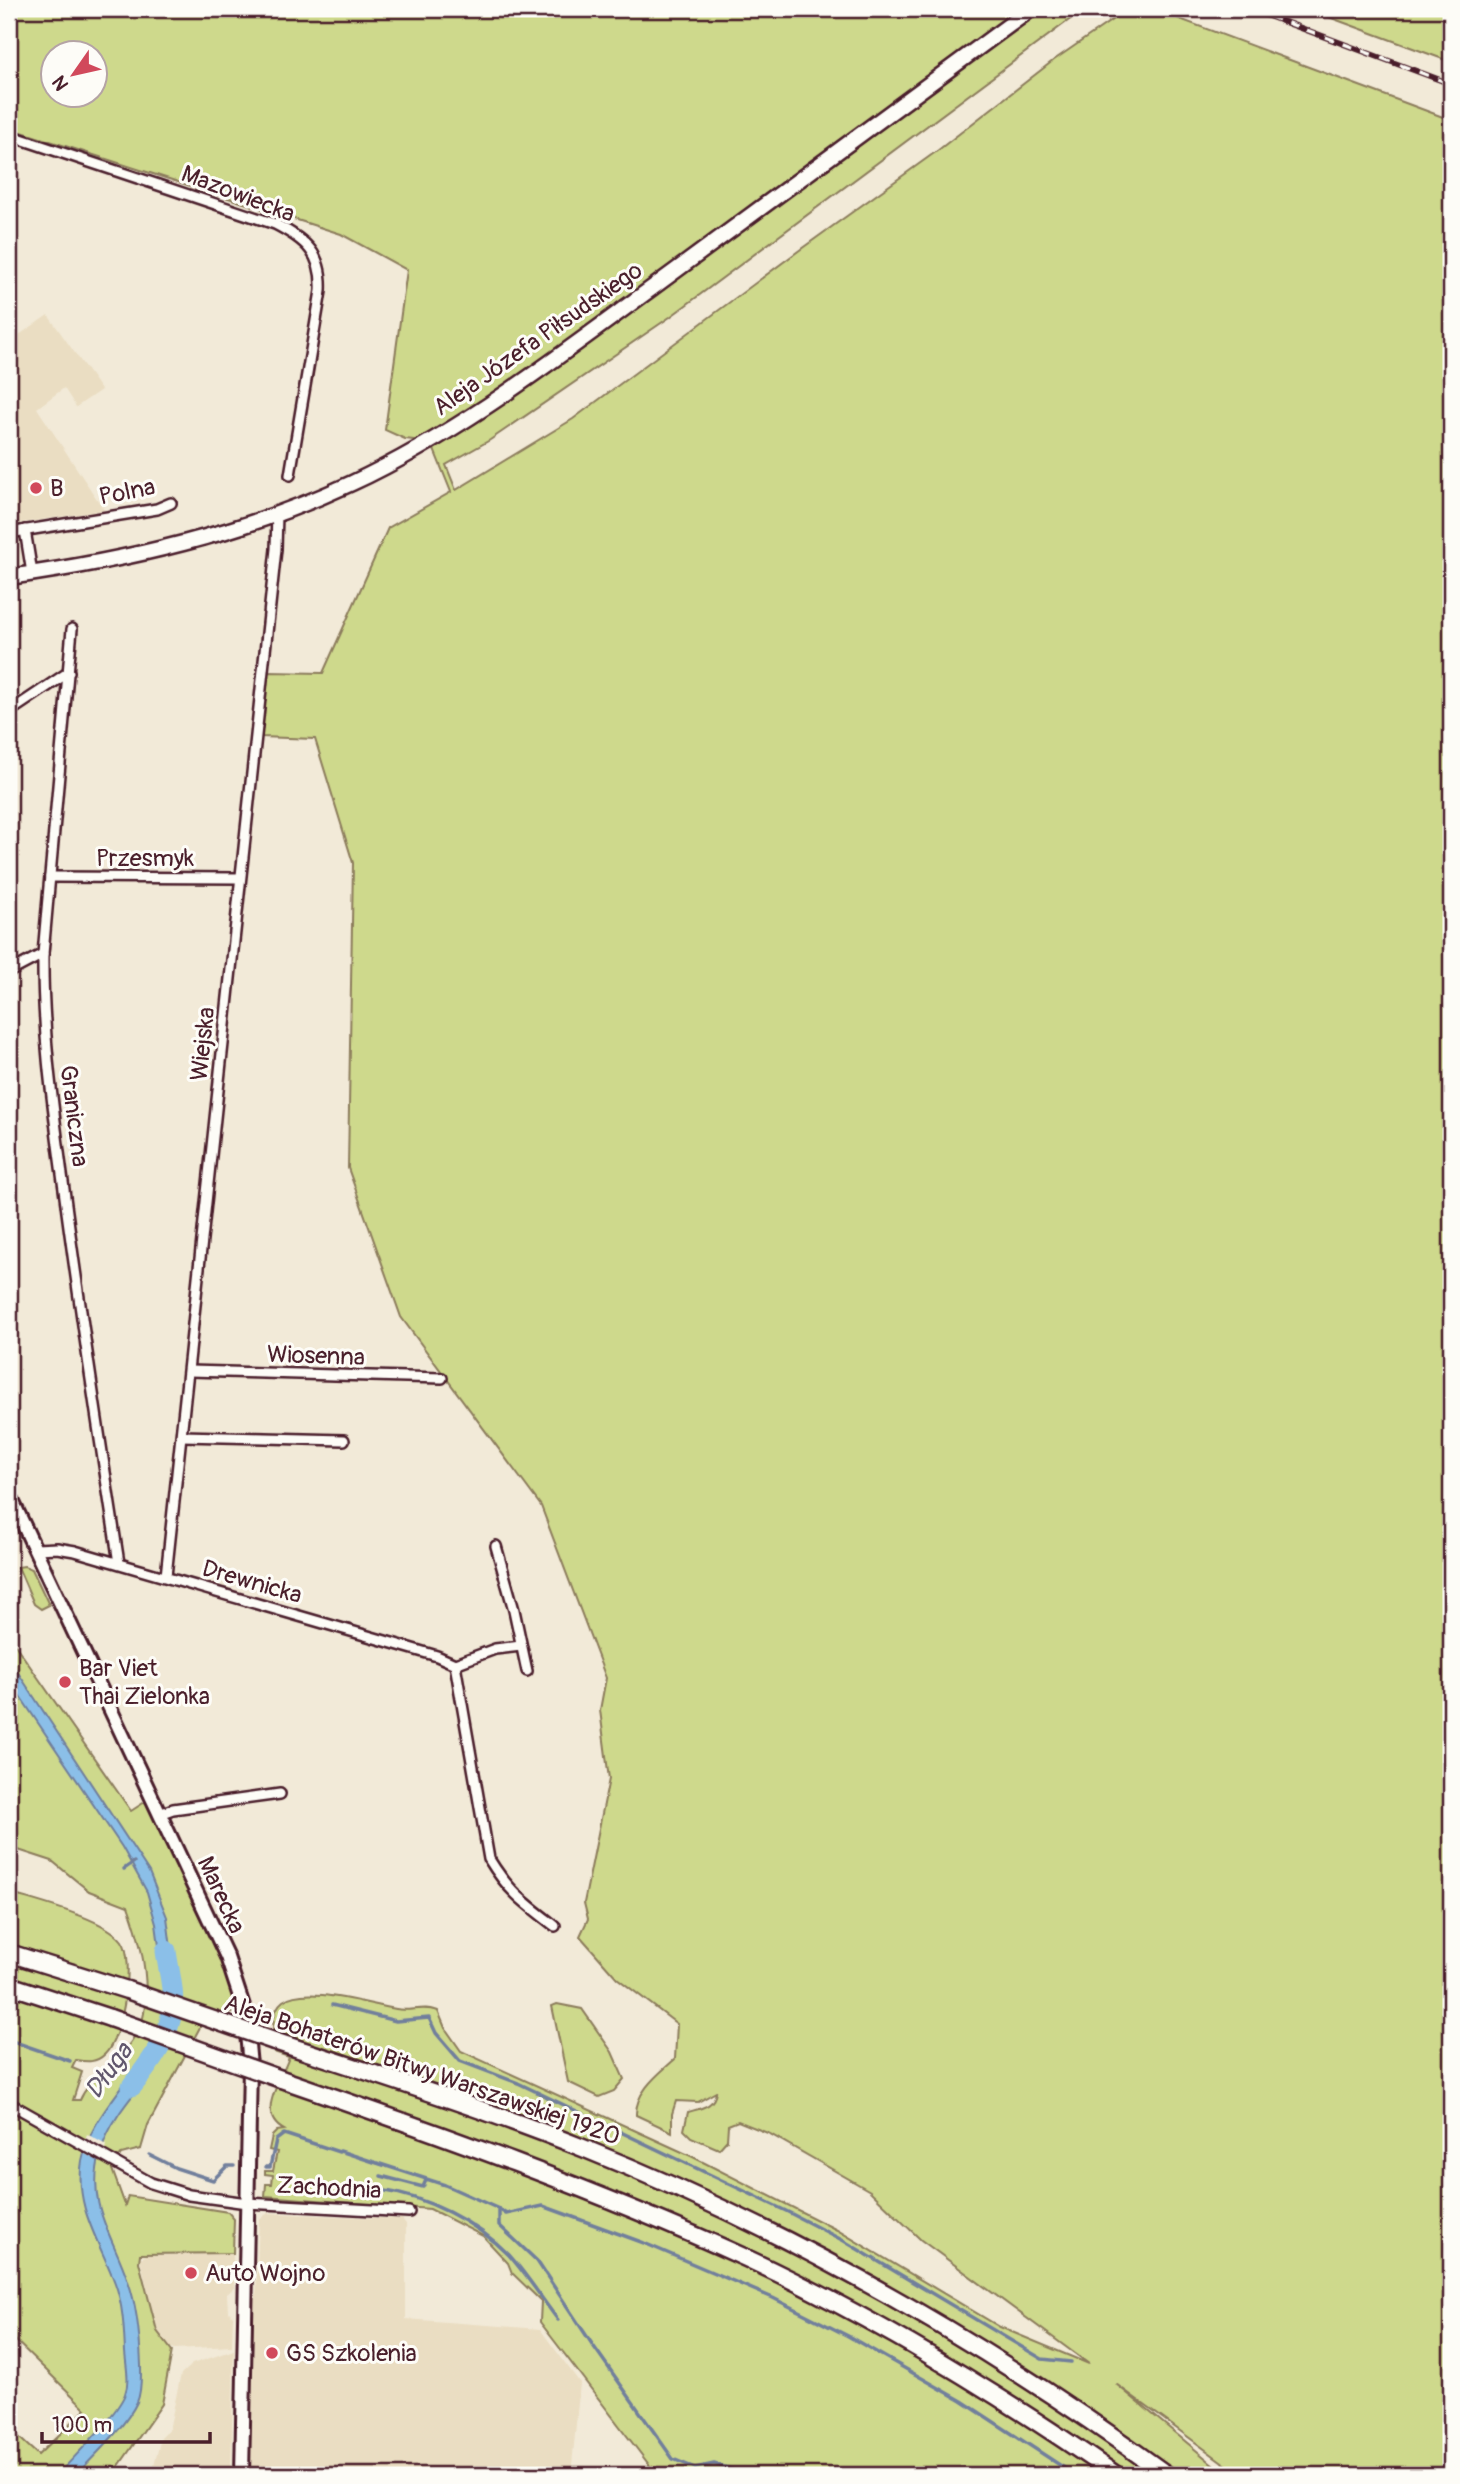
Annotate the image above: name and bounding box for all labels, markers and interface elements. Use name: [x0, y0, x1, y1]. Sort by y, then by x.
north arrow: [38, 38, 108, 108]
text: N: [47, 71, 74, 95]
street label: Mazowiecka: [177, 159, 299, 229]
street label: Aleja Józefa Piłsudskiego: [428, 256, 648, 422]
street label: Polna: [96, 472, 158, 512]
place label: B: [50, 474, 64, 503]
marker: B: [28, 480, 44, 496]
street label: Przesmyk: [96, 844, 194, 873]
street label: Wiejska: [185, 1006, 221, 1082]
street label: Graniczna: [53, 1064, 95, 1168]
street label: Wiosenna: [266, 1340, 366, 1372]
street label: Drewnicka: [199, 1554, 305, 1610]
place label: Bar Viet Thai Zielonka: [79, 1654, 210, 1711]
marker: Bar Viet Thai Zielonka: [57, 1674, 73, 1690]
street label: Marecka: [191, 1852, 251, 1938]
street label: Aleja Bohaterów Bitwy Warszawskiej 1920: [220, 1988, 624, 2152]
water label: Długa: [78, 2035, 141, 2105]
street label: Zachodnia: [276, 2171, 382, 2205]
place label: Auto Wojno: [205, 2259, 325, 2288]
marker: Auto Wojno: [183, 2265, 199, 2281]
place label: GS Szkolenia: [286, 2339, 417, 2368]
marker: GS Szkolenia: [264, 2345, 280, 2361]
scale bar: [42, 2400, 210, 2444]
text: 100 m: [52, 2412, 112, 2439]

